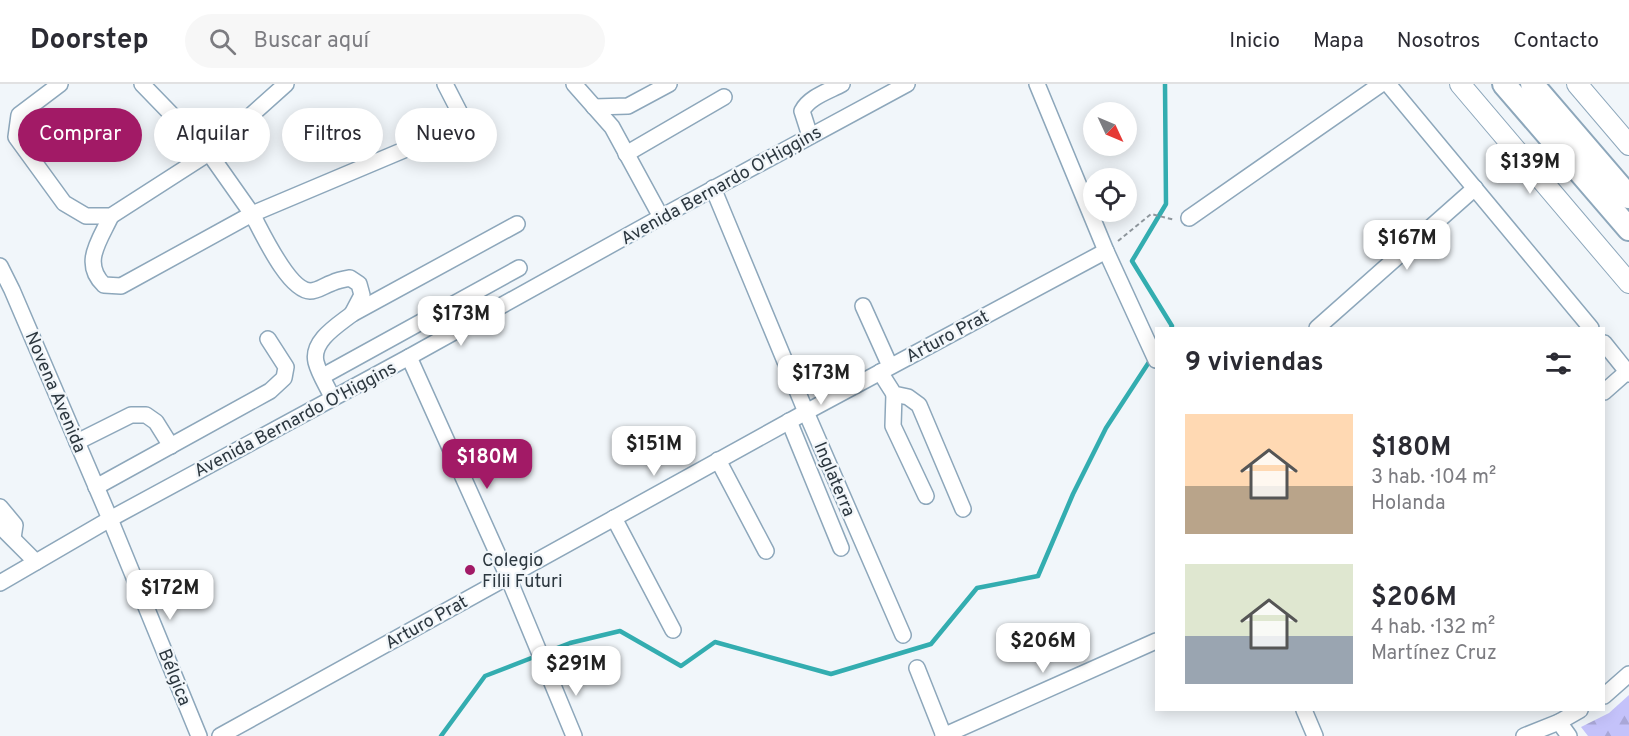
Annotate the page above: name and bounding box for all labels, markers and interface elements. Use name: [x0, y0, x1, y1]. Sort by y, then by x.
search box: [185, 14, 605, 68]
text: Doorstep: [30, 23, 149, 59]
icon: search: [206, 25, 239, 58]
text: Buscar aquí: [254, 28, 369, 55]
text: Inicio: [1229, 28, 1280, 55]
text: Mapa: [1313, 28, 1364, 55]
text: Nosotros: [1397, 28, 1480, 55]
text: Contacto: [1513, 28, 1599, 55]
north arrow: [1083, 102, 1137, 156]
map controls: [1083, 102, 1137, 222]
chip: Comprar: [18, 108, 142, 162]
chip: Alquilar: [154, 108, 270, 162]
chip: Filtros: [282, 108, 383, 162]
chip: Nuevo: [395, 108, 497, 162]
street label: Avenida Bernardo O'Higgins: [617, 121, 826, 251]
pin: $139M: [1488, 144, 1572, 195]
text: $139M: [1500, 150, 1560, 176]
button: locate: [1083, 168, 1137, 222]
pin: $167M: [1365, 220, 1449, 271]
text: $167M: [1377, 226, 1437, 252]
pin: $173M: [419, 296, 503, 347]
text: $173M: [432, 302, 490, 328]
street label: Arturo Prat: [902, 306, 993, 369]
street label: Novena Avenida: [19, 328, 91, 457]
text: 9 viviendas: [1185, 347, 1324, 380]
icon: filters: [1542, 347, 1575, 380]
pin: $173M: [779, 355, 863, 406]
street label: Avenida Bernardo O'Higgins: [191, 357, 401, 484]
text: $173M: [792, 361, 850, 387]
pin: $151M: [612, 426, 696, 477]
text: $151M: [626, 432, 682, 458]
text: $180M: [1371, 432, 1451, 465]
icon: home: [1233, 438, 1305, 510]
pin: $180M: [445, 439, 529, 490]
street label: Inglaterra: [808, 439, 860, 520]
text: $180M: [456, 445, 518, 471]
text: 3 hab. · 104 m²: [1371, 465, 1496, 491]
text: Holanda: [1371, 491, 1446, 517]
place label: Colegio Filii Futuri: [482, 550, 563, 594]
marker: Colegio Filii Futuri: [463, 563, 477, 577]
pin: $172M: [128, 570, 212, 621]
text: $172M: [141, 576, 199, 602]
text: $206M: [1371, 582, 1457, 615]
icon: home: [1233, 588, 1305, 660]
street label: Arturo Prat: [381, 591, 472, 655]
text: 4 hab. · 132 m²: [1371, 615, 1495, 641]
pin: $206M: [1001, 623, 1085, 674]
text: $206M: [1010, 629, 1076, 655]
text: Martínez Cruz: [1371, 641, 1497, 667]
street label: Bélgica: [152, 646, 195, 709]
pin: $291M: [534, 646, 618, 697]
text: $291M: [546, 652, 606, 678]

